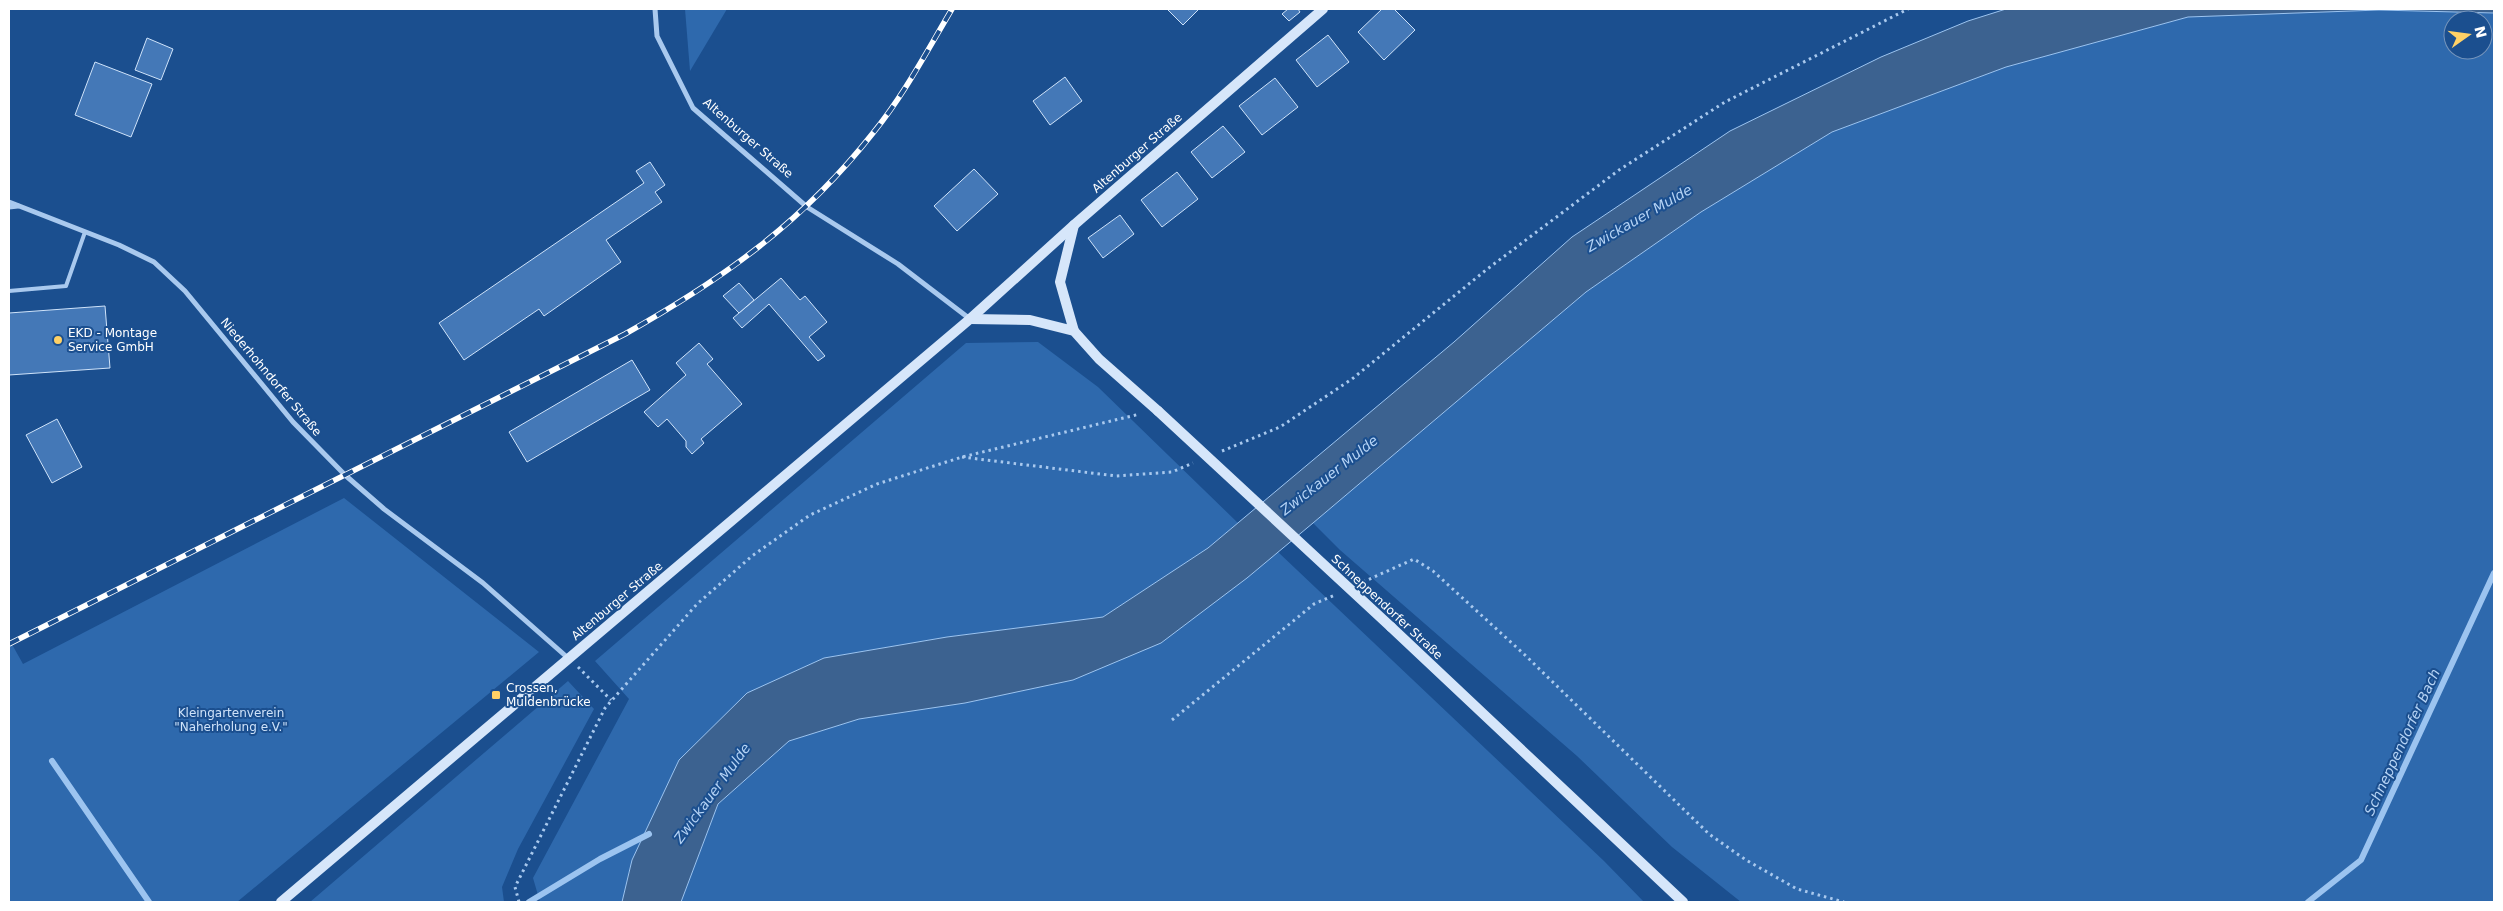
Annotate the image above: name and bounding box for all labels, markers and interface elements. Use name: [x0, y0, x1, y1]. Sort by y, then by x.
north arrow: [2443, 10, 2493, 60]
text: N: [2471, 24, 2490, 39]
street label: Altenburger Straße: [700, 95, 796, 181]
street label: Altenburger Straße: [1089, 110, 1185, 196]
water label: Zwickauer Mulde: [1582, 181, 1695, 255]
street label: Niederhohndorfer Straße: [218, 315, 324, 439]
place label: EKD - Montage Service GmbH: [68, 326, 157, 354]
marker: EKD - Montage Service GmbH: [52, 334, 64, 346]
water label: Zwickauer Mulde: [1276, 432, 1381, 519]
street label: Schneppendorfer Straße: [1329, 552, 1445, 662]
street label: Altenburger Straße: [569, 559, 665, 643]
water label: Schneppendorfer Bach: [2361, 666, 2443, 818]
place label: Crossen, Muldenbrücke: [506, 681, 591, 709]
marker: Crossen, Muldenbrücke: [490, 689, 502, 701]
park label: Kleingartenverein "Naherholung e.V.": [174, 706, 288, 734]
water label: Zwickauer Mulde: [670, 740, 754, 847]

